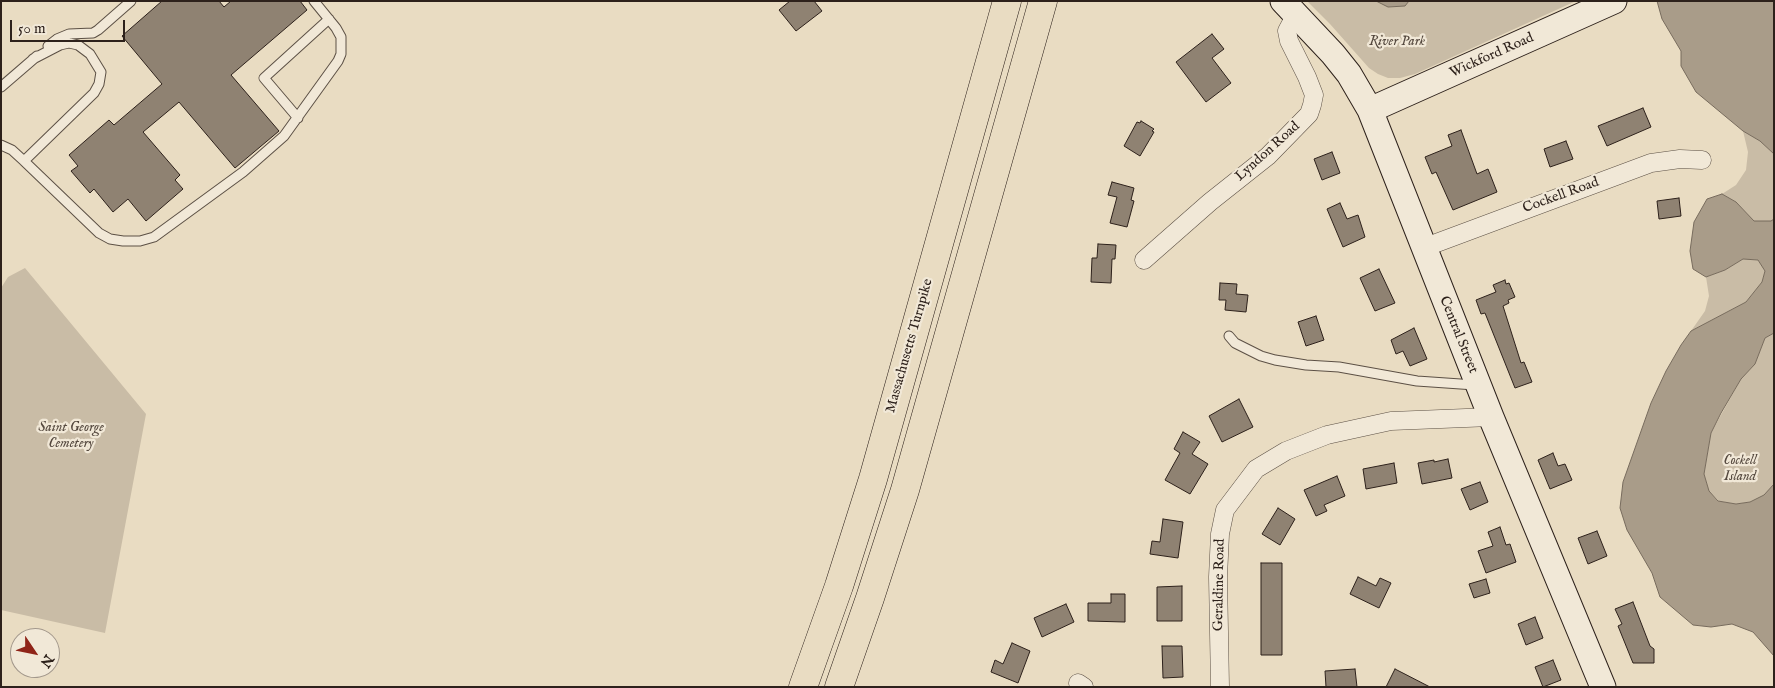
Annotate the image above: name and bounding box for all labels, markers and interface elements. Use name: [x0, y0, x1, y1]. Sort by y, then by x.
scale bar: [12, 10, 128, 42]
text: 50 m: [18, 19, 46, 38]
street label: Wickford Road: [1447, 30, 1537, 82]
park label: River Park: [1369, 34, 1425, 50]
street label: Lyndon Road: [1232, 119, 1304, 185]
street label: Cockell Road: [1521, 174, 1601, 218]
street label: Massachusetts Turnpike: [883, 277, 937, 415]
street label: Central Street: [1435, 294, 1481, 376]
park label: Saint George Cemetery: [38, 420, 104, 452]
park label: Cockell Island: [1723, 453, 1757, 486]
street label: Geraldine Road: [1211, 539, 1229, 631]
north arrow: [10, 628, 60, 678]
text: N: [36, 651, 57, 671]

